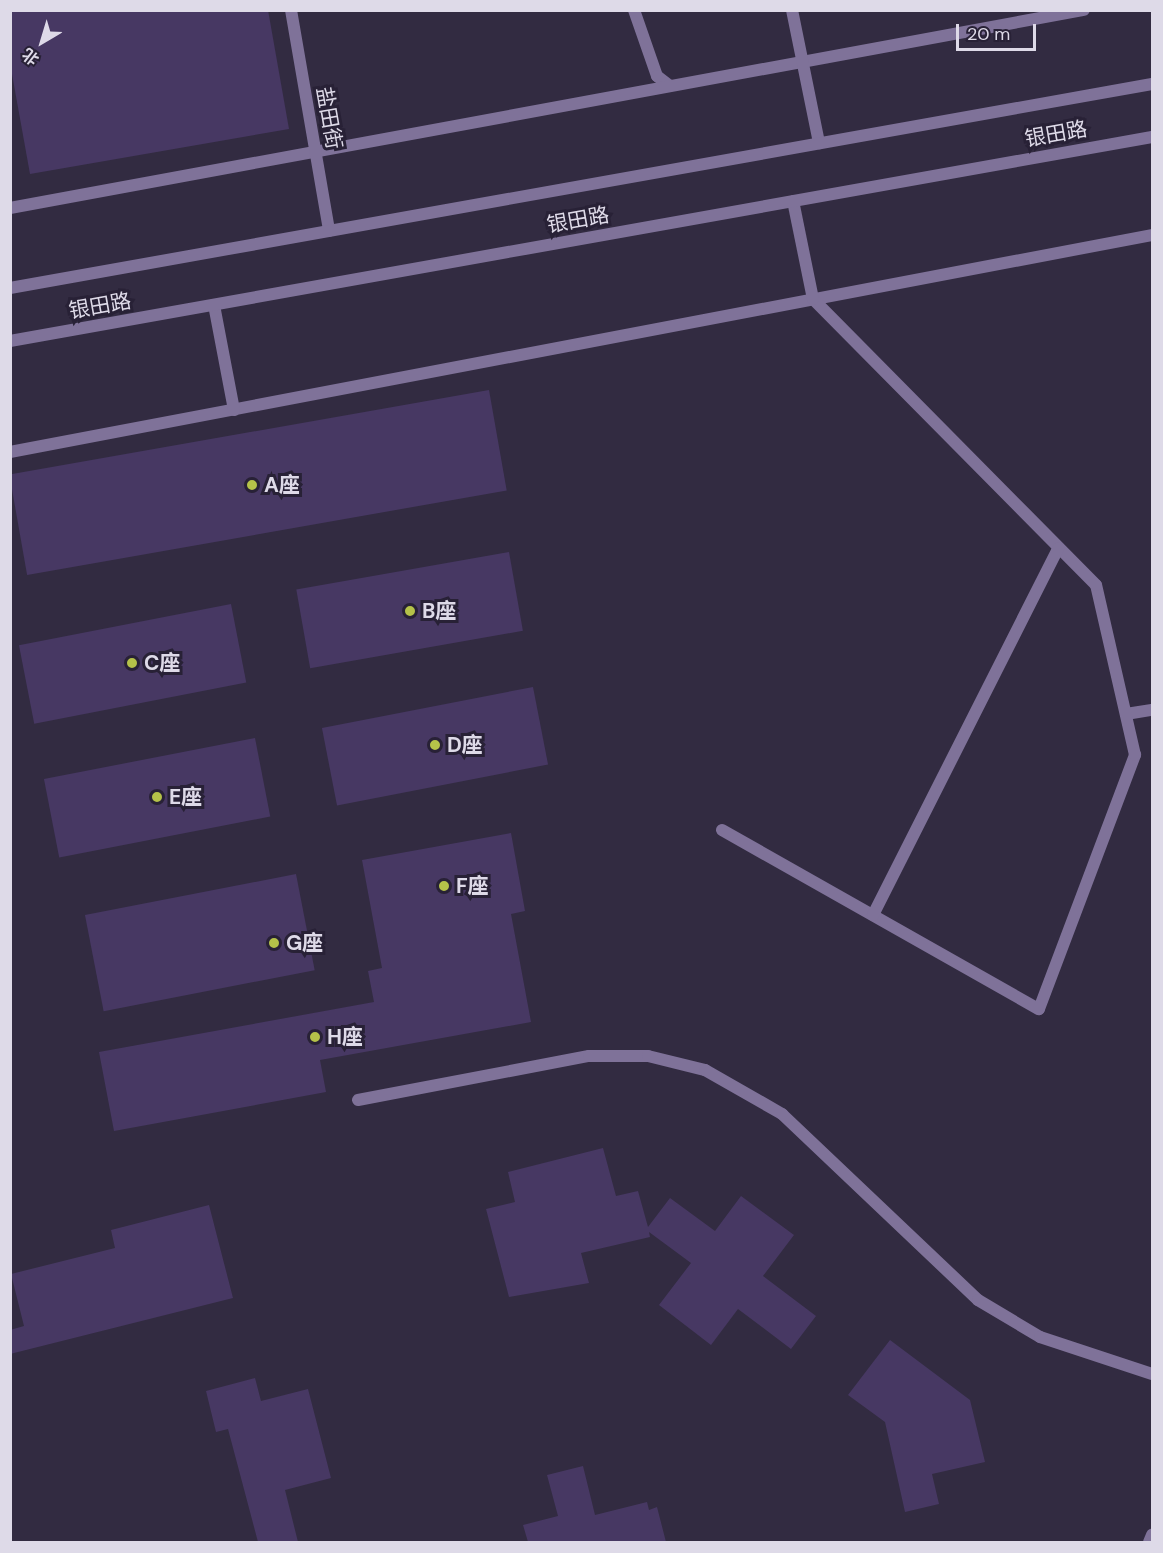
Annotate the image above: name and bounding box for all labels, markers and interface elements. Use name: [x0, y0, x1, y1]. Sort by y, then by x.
north arrow: [12, 12, 72, 72]
scale bar: [959, 12, 1038, 50]
text: 20 m: [967, 22, 1010, 46]
text: 北: [18, 43, 43, 70]
street label: 盐田街: [311, 85, 347, 151]
street label: 银田路: [1023, 116, 1089, 152]
street label: 银田路: [545, 202, 611, 238]
street label: 银田路: [67, 288, 133, 324]
place label: A座: [264, 472, 300, 498]
marker: A座: [245, 478, 259, 492]
place label: B座: [422, 598, 456, 624]
marker: B座: [403, 604, 417, 618]
place label: C座: [144, 650, 180, 676]
marker: C座: [125, 656, 139, 670]
place label: D座: [447, 732, 483, 758]
marker: D座: [428, 738, 442, 752]
place label: E座: [169, 784, 202, 810]
marker: E座: [150, 790, 164, 804]
place label: F座: [456, 873, 489, 899]
marker: F座: [437, 879, 451, 893]
place label: G座: [286, 930, 323, 956]
marker: G座: [267, 936, 281, 950]
place label: H座: [327, 1024, 363, 1050]
marker: H座: [308, 1030, 322, 1044]

